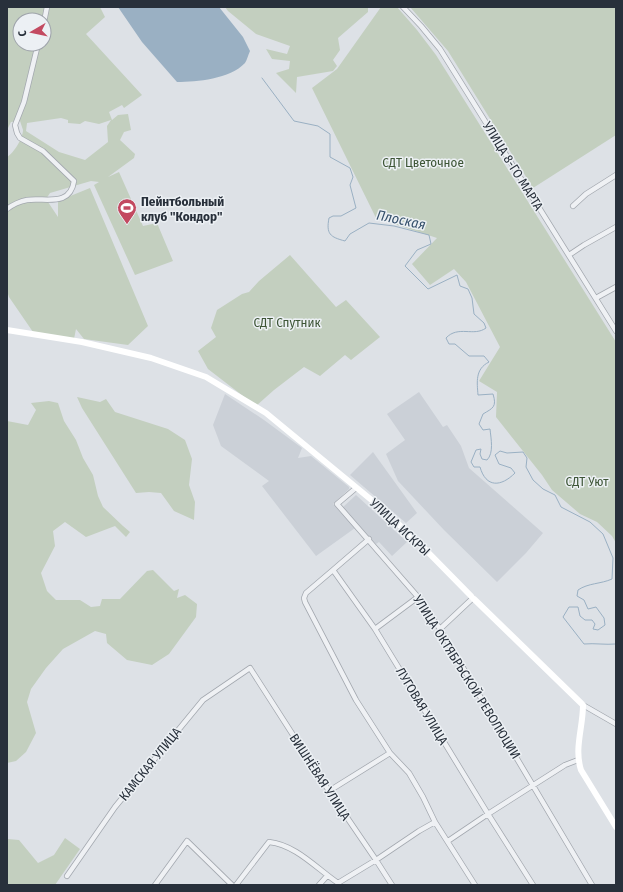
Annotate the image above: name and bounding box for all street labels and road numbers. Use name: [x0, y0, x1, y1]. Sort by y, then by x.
street label: УЛИЦА 8-ГО МАРТА: [479, 118, 546, 213]
street label: УЛИЦА ИСКРЫ: [366, 495, 433, 559]
street label: УЛИЦА ОКТЯБРЬСКОЙ РЕВОЛЮЦИИ: [410, 592, 524, 762]
street label: ЛУГОВАЯ УЛИЦА: [393, 665, 451, 748]
street label: КАМСКАЯ УЛИЦА: [116, 724, 184, 804]
street label: ВИШНЁВАЯ УЛИЦА: [286, 731, 354, 823]

